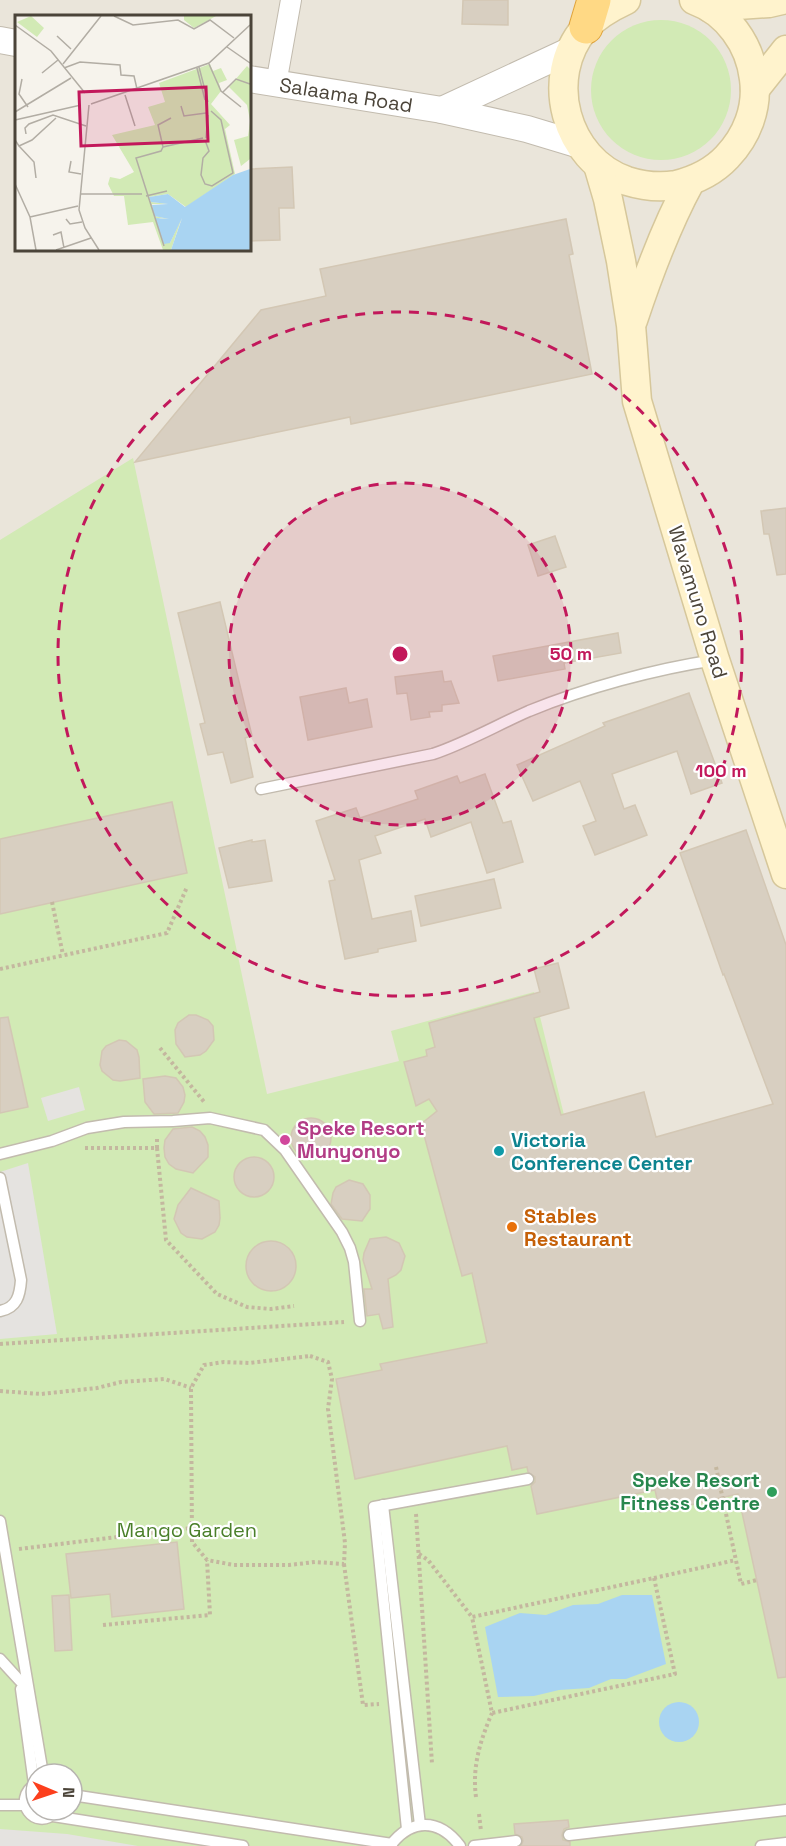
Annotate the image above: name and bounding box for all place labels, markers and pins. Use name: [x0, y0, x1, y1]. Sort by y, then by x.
centre of rings: [390, 644, 410, 664]
place label: Speke Resort Munyonyo: [297, 1115, 425, 1164]
place label: Victoria Conference Center: [511, 1127, 693, 1176]
marker: Speke Resort Munyonyo: [278, 1133, 292, 1147]
marker: Victoria Conference Center: [492, 1144, 506, 1158]
place label: Stables Restaurant: [524, 1203, 632, 1252]
marker: Stables Restaurant: [505, 1220, 519, 1234]
place label: Speke Resort Fitness Centre: [620, 1467, 760, 1516]
marker: Speke Resort Fitness Centre: [765, 1485, 779, 1499]

